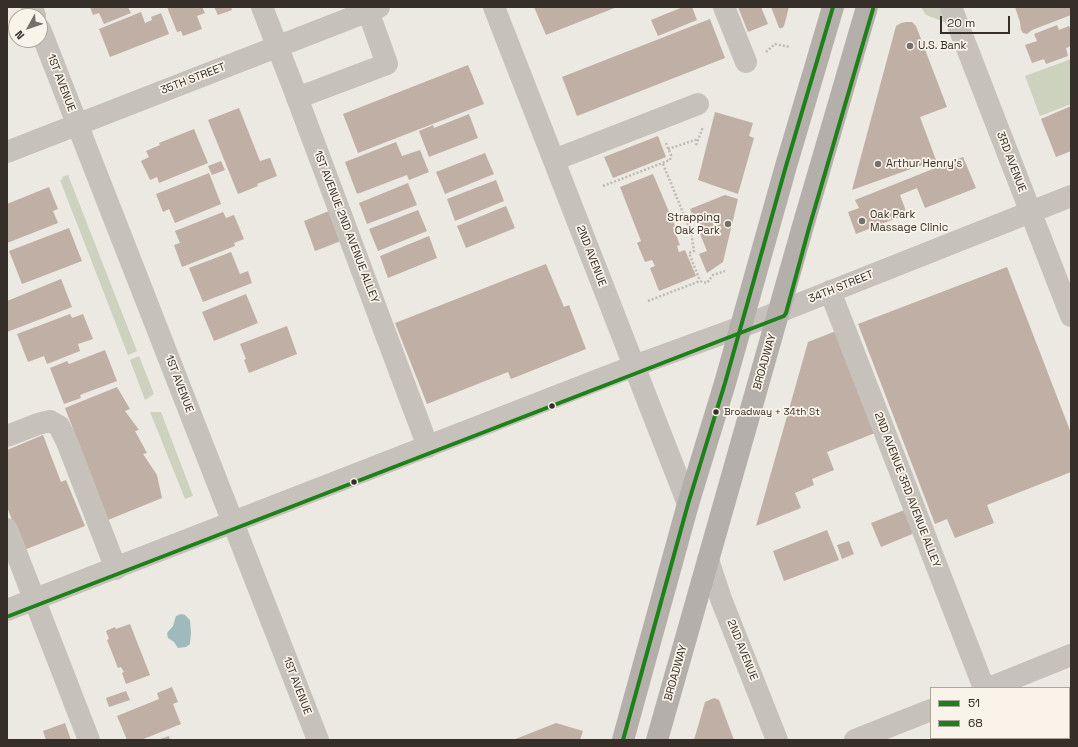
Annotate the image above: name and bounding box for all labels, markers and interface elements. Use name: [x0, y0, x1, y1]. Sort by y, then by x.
north arrow: [8, 8, 48, 48]
scale bar: [942, 8, 1012, 34]
text: 20 m: [947, 15, 975, 31]
text: N: [12, 28, 27, 42]
place label: U.S. Bank: [918, 39, 967, 53]
marker: U.S. Bank: [905, 41, 915, 51]
street label: 1ST AVENUE: [44, 52, 78, 114]
street label: 35TH STREET: [159, 61, 227, 97]
street label: 3RD AVENUE: [993, 130, 1029, 194]
street label: 1ST AVENUE 2ND AVENUE ALLEY: [311, 149, 381, 305]
place label: Arthur Henry's: [886, 157, 962, 171]
marker: Arthur Henry's: [873, 159, 883, 169]
place label: Oak Park Massage Clinic: [870, 208, 948, 234]
place label: Strapping Oak Park: [667, 211, 720, 237]
marker: Oak Park Massage Clinic: [857, 216, 867, 226]
marker: Strapping Oak Park: [723, 219, 733, 229]
street label: 2ND AVENUE: [573, 224, 609, 288]
street label: 34TH STREET: [807, 268, 875, 306]
street label: BROADWAY: [751, 332, 779, 392]
street label: 1ST AVENUE: [162, 353, 196, 415]
unlabelled marker: [547, 401, 557, 411]
place label: Broadway + 34th St: [724, 406, 820, 418]
marker: Broadway + 34th St: [711, 407, 721, 417]
street label: 2ND AVENUE 3RD AVENUE ALLEY: [871, 410, 943, 570]
unlabelled marker: [349, 477, 359, 487]
street label: 2ND AVENUE: [724, 618, 760, 682]
street label: BROADWAY: [662, 643, 690, 703]
street label: 1ST AVENUE: [280, 655, 314, 717]
legend: [930, 687, 1070, 739]
text: 51: [968, 695, 980, 711]
text: 68: [968, 715, 983, 731]

